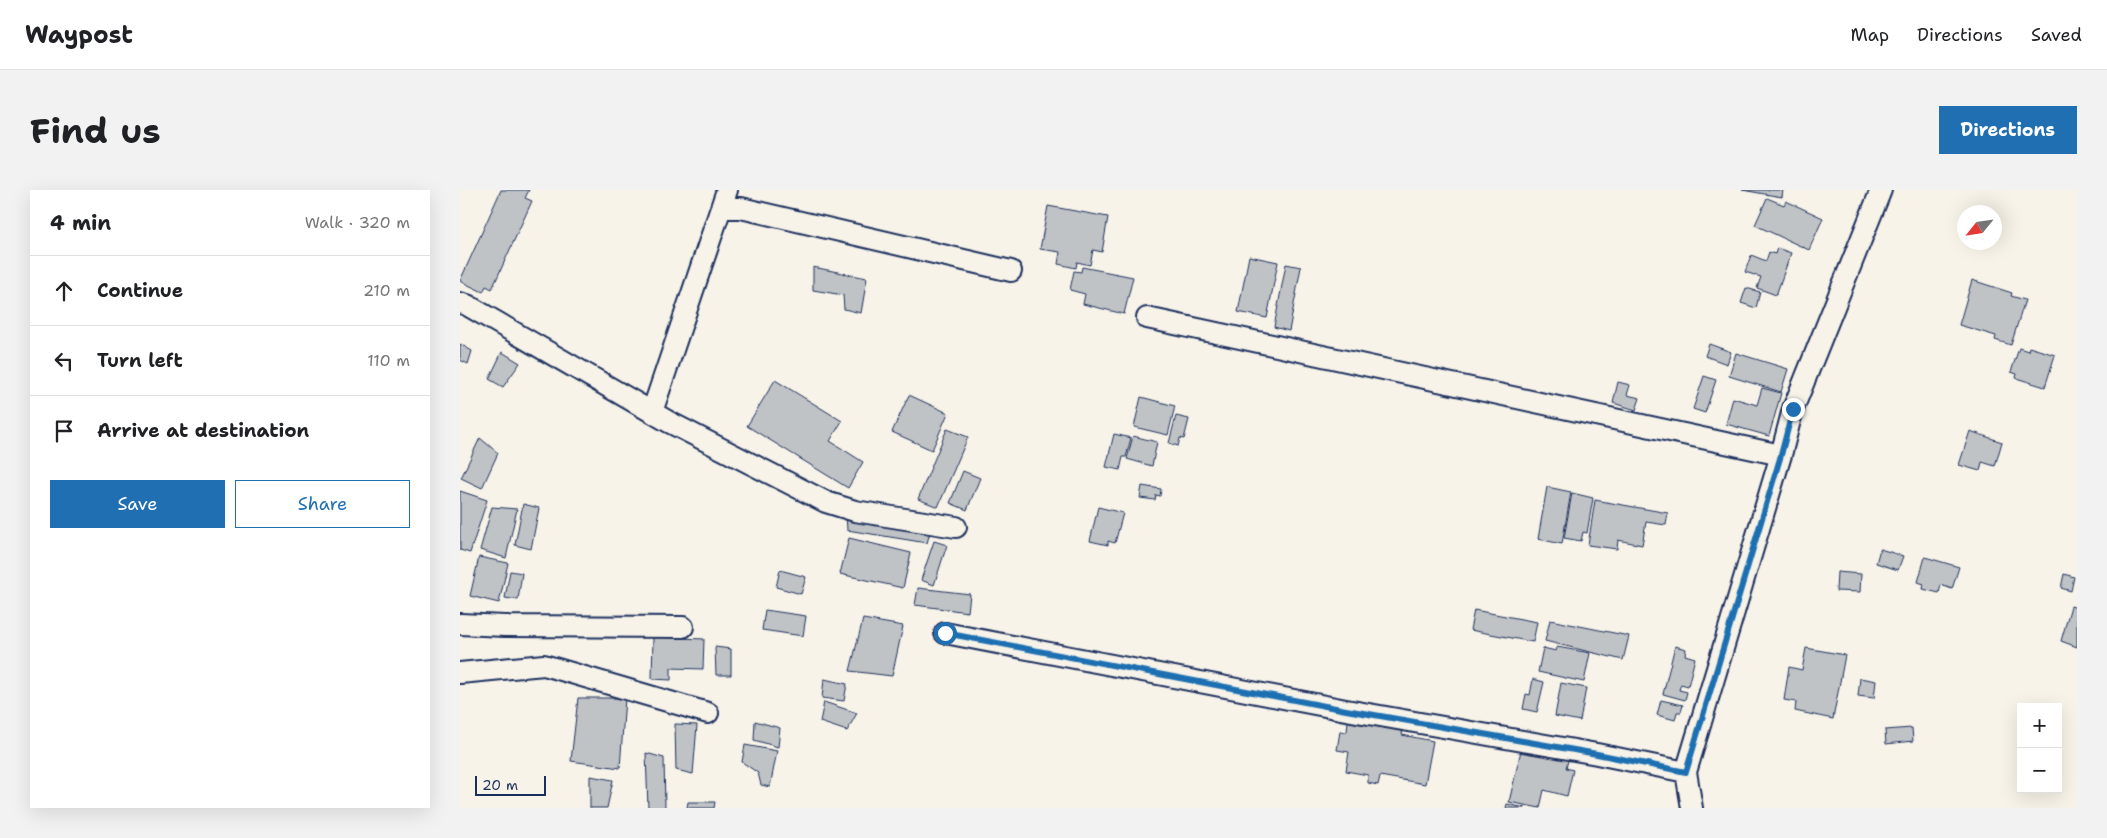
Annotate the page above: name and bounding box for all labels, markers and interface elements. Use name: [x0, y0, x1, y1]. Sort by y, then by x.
text: Waypost: [25, 19, 133, 51]
text: Map: [1851, 23, 1889, 47]
text: Directions: [1917, 23, 2003, 47]
text: Saved: [2031, 23, 2082, 47]
button: Directions: [1939, 106, 2077, 154]
text: Find us: [30, 107, 161, 154]
north arrow: [1957, 205, 2002, 250]
text: 4 min: [50, 209, 111, 237]
text: Walk · 320 m: [305, 212, 410, 233]
icon: ahead: [50, 277, 78, 305]
text: Continue: [97, 278, 183, 303]
text: 210 m: [363, 280, 410, 301]
icon: left: [50, 347, 78, 375]
text: Turn left: [97, 348, 183, 373]
text: 110 m: [367, 350, 410, 371]
route end: [1782, 398, 1805, 421]
icon: arrive: [50, 417, 78, 445]
text: Arrive at destination: [97, 418, 309, 443]
button: Save: [50, 480, 225, 528]
button: Share: [235, 480, 410, 528]
route start: [934, 622, 957, 645]
map controls: [2017, 703, 2062, 793]
button: +: [2017, 703, 2062, 748]
button: −: [2017, 748, 2062, 793]
scale bar: [475, 773, 546, 796]
text: 20 m: [482, 776, 518, 794]

